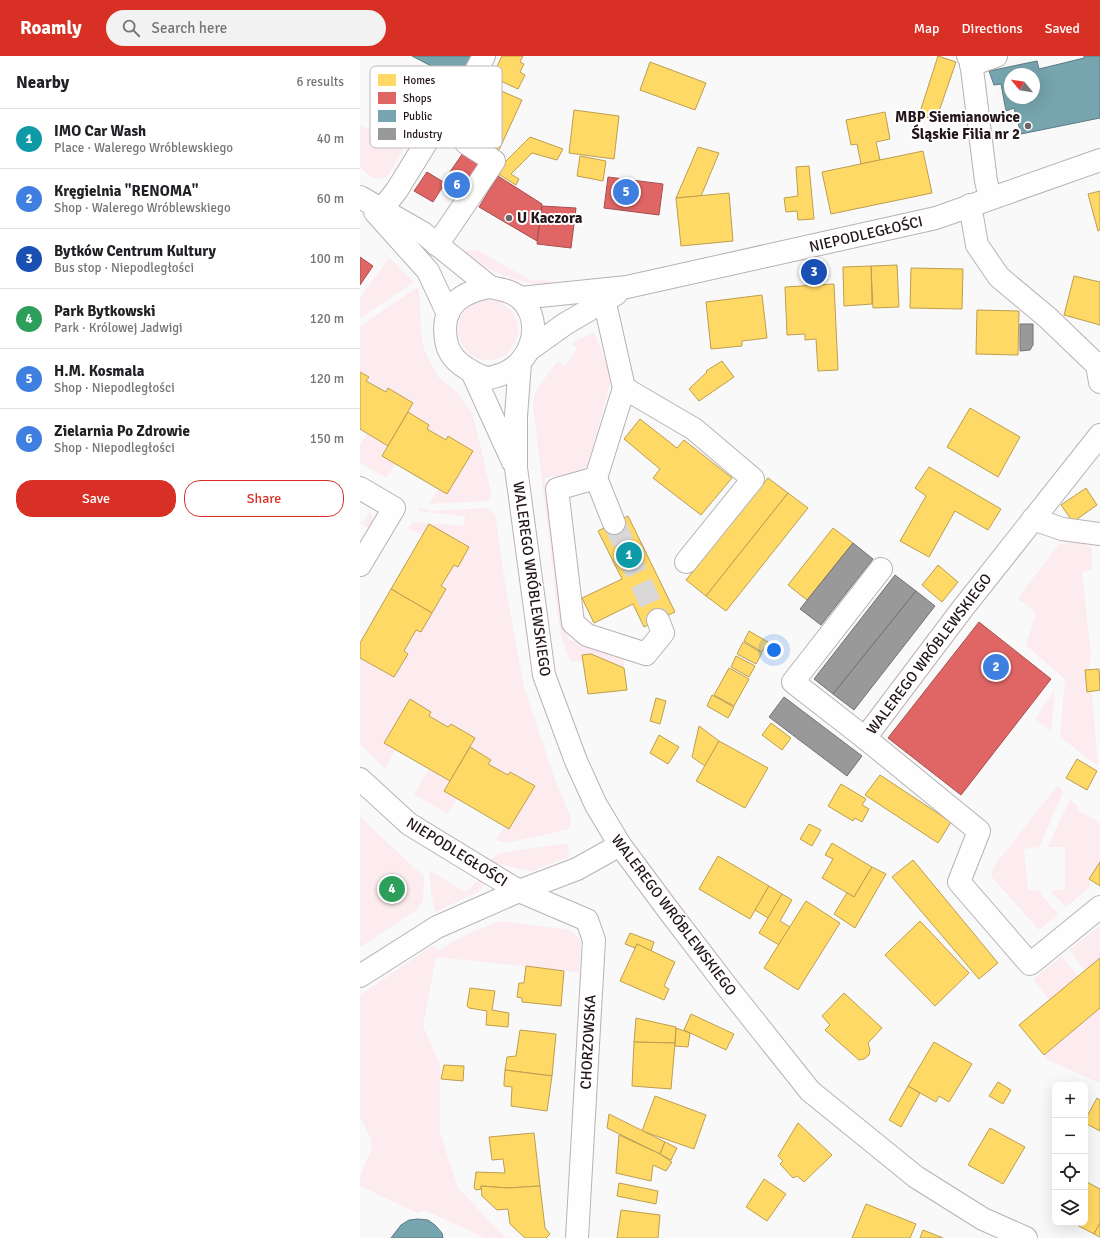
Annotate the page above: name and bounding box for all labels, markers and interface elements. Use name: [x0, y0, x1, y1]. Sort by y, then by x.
search box: [106, 10, 386, 46]
text: Roamly: [20, 16, 82, 40]
icon: search: [120, 17, 142, 39]
text: Search here: [152, 19, 227, 37]
text: Map: [914, 20, 940, 37]
text: Directions: [962, 20, 1023, 37]
text: Saved: [1045, 20, 1080, 37]
legend: [370, 66, 502, 148]
north arrow: [1004, 68, 1040, 104]
text: Nearby: [16, 72, 69, 93]
text: 6 results: [296, 74, 344, 90]
text: Homes: [403, 74, 435, 87]
text: Shops: [403, 92, 432, 105]
place label: MBP Siemianowice Śląskie Filia nr 2: [895, 108, 1020, 143]
text: Public: [403, 110, 432, 123]
marker: MBP Siemianowice Śląskie Filia nr 2: [1023, 121, 1033, 131]
text: IMO Car Wash: [54, 122, 146, 140]
text: Industry: [403, 128, 443, 141]
text: 1: [25, 131, 33, 147]
text: 40 m: [317, 131, 344, 147]
text: Place · Walerego Wróblewskiego: [54, 140, 233, 156]
pin: 6: [444, 170, 470, 200]
pin: 5: [613, 177, 639, 207]
text: Kręgielnia "RENOMA": [54, 182, 199, 200]
text: 2: [25, 191, 33, 207]
text: 60 m: [317, 191, 344, 207]
text: Shop · Walerego Wróblewskiego: [54, 200, 231, 216]
place label: U Kaczora: [517, 209, 583, 227]
street label: NIEPODLEGŁOŚCI: [807, 211, 925, 256]
marker: U Kaczora: [504, 213, 514, 223]
text: Bytków Centrum Kultury: [54, 242, 216, 260]
text: 3: [25, 251, 33, 267]
text: 100 m: [310, 251, 344, 267]
pin: 3: [801, 257, 827, 287]
text: Bus stop · Niepodległości: [54, 260, 194, 276]
text: Park Bytkowski: [54, 302, 155, 320]
text: 4: [25, 311, 33, 327]
text: 120 m: [310, 311, 344, 327]
text: Park · Królowej Jadwigi: [54, 320, 183, 336]
text: H.M. Kosmala: [54, 362, 145, 380]
text: 5: [25, 371, 33, 387]
text: 120 m: [310, 371, 344, 387]
text: Shop · Niepodległości: [54, 380, 175, 396]
text: Zielarnia Po Zdrowie: [54, 422, 190, 440]
text: 6: [25, 431, 33, 447]
text: 150 m: [310, 431, 344, 447]
text: Shop · Niepodległości: [54, 440, 175, 456]
button: Save: [16, 480, 176, 517]
button: Share: [184, 480, 344, 517]
street label: WALEREGO WRÓBLEWSKIEGO: [509, 480, 556, 678]
pin: 1: [616, 540, 642, 570]
street label: WALEREGO WRÓBLEWSKIEGO: [862, 569, 995, 738]
your location: [764, 640, 784, 660]
pin: 2: [983, 652, 1009, 682]
street label: NIEPODLEGŁOŚCI: [403, 813, 511, 890]
street label: WALEREGO WRÓBLEWSKIEGO: [608, 830, 741, 999]
pin: 4: [379, 874, 405, 904]
street label: CHORZOWSKA: [577, 994, 599, 1090]
map controls: [1052, 1082, 1088, 1226]
button: +: [1052, 1082, 1088, 1118]
button: −: [1052, 1118, 1088, 1154]
button: locate: [1052, 1154, 1088, 1190]
button: layers: [1052, 1190, 1088, 1226]

